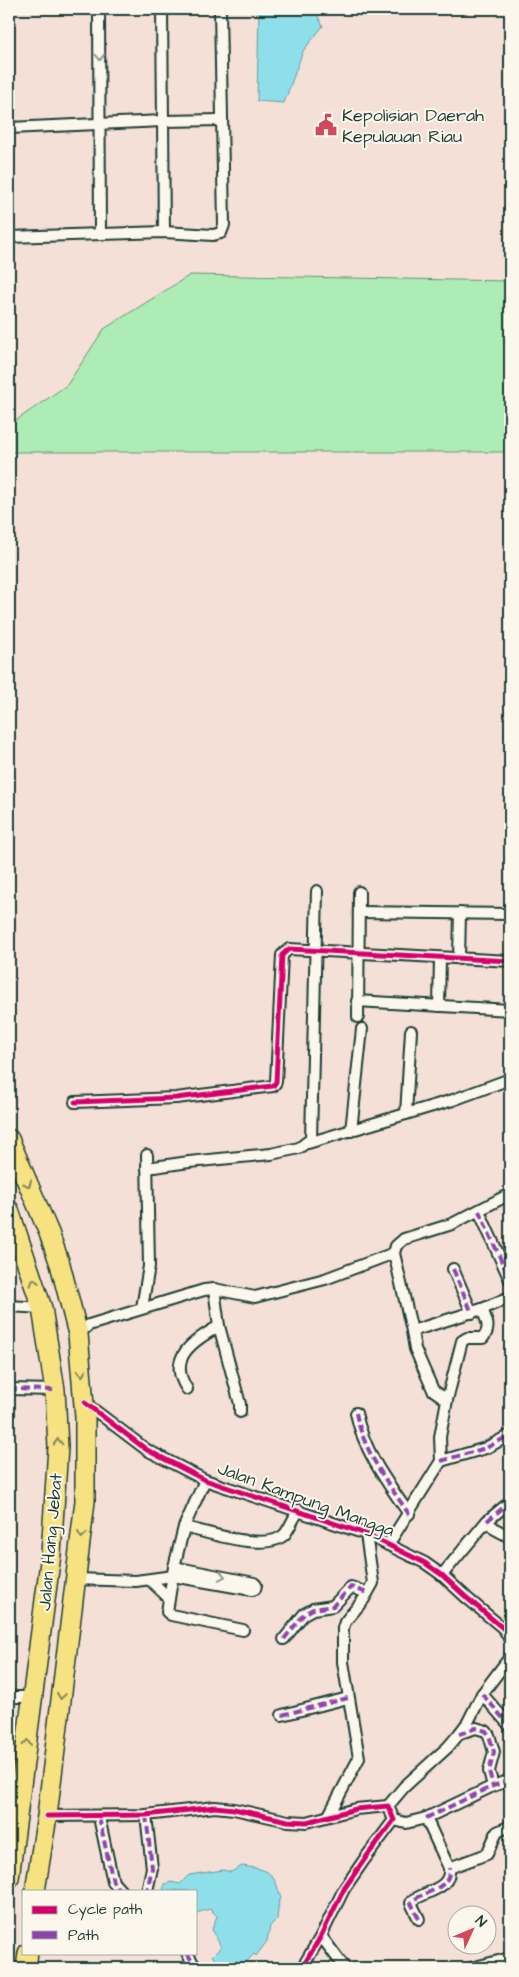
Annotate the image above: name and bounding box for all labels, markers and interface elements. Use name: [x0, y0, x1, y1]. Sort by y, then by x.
one-way arrow: [95, 54, 105, 62]
place label: Kepolisian Daerah Kepulauan Riau: [342, 103, 484, 149]
public building icon: Kepolisian Daerah Kepulauan Riau: [313, 112, 339, 138]
one-way arrow: [21, 1179, 32, 1188]
one-way arrow: [29, 1279, 39, 1287]
one-way arrow: [76, 1369, 87, 1377]
one-way arrow: [52, 1438, 63, 1446]
street label: Jalan Kampung Mangga: [214, 1456, 398, 1544]
street label: Jalan Hang Jebat: [32, 1471, 70, 1612]
one-way arrow: [77, 1531, 88, 1539]
one-way arrow: [218, 1571, 227, 1581]
one-way arrow: [56, 1692, 67, 1700]
one-way arrow: [21, 1739, 32, 1747]
legend: [22, 1890, 198, 1954]
text: Cycle path: [68, 1899, 143, 1921]
north arrow: [446, 1904, 496, 1954]
text: N: [470, 1912, 491, 1932]
text: Path: [68, 1925, 99, 1946]

